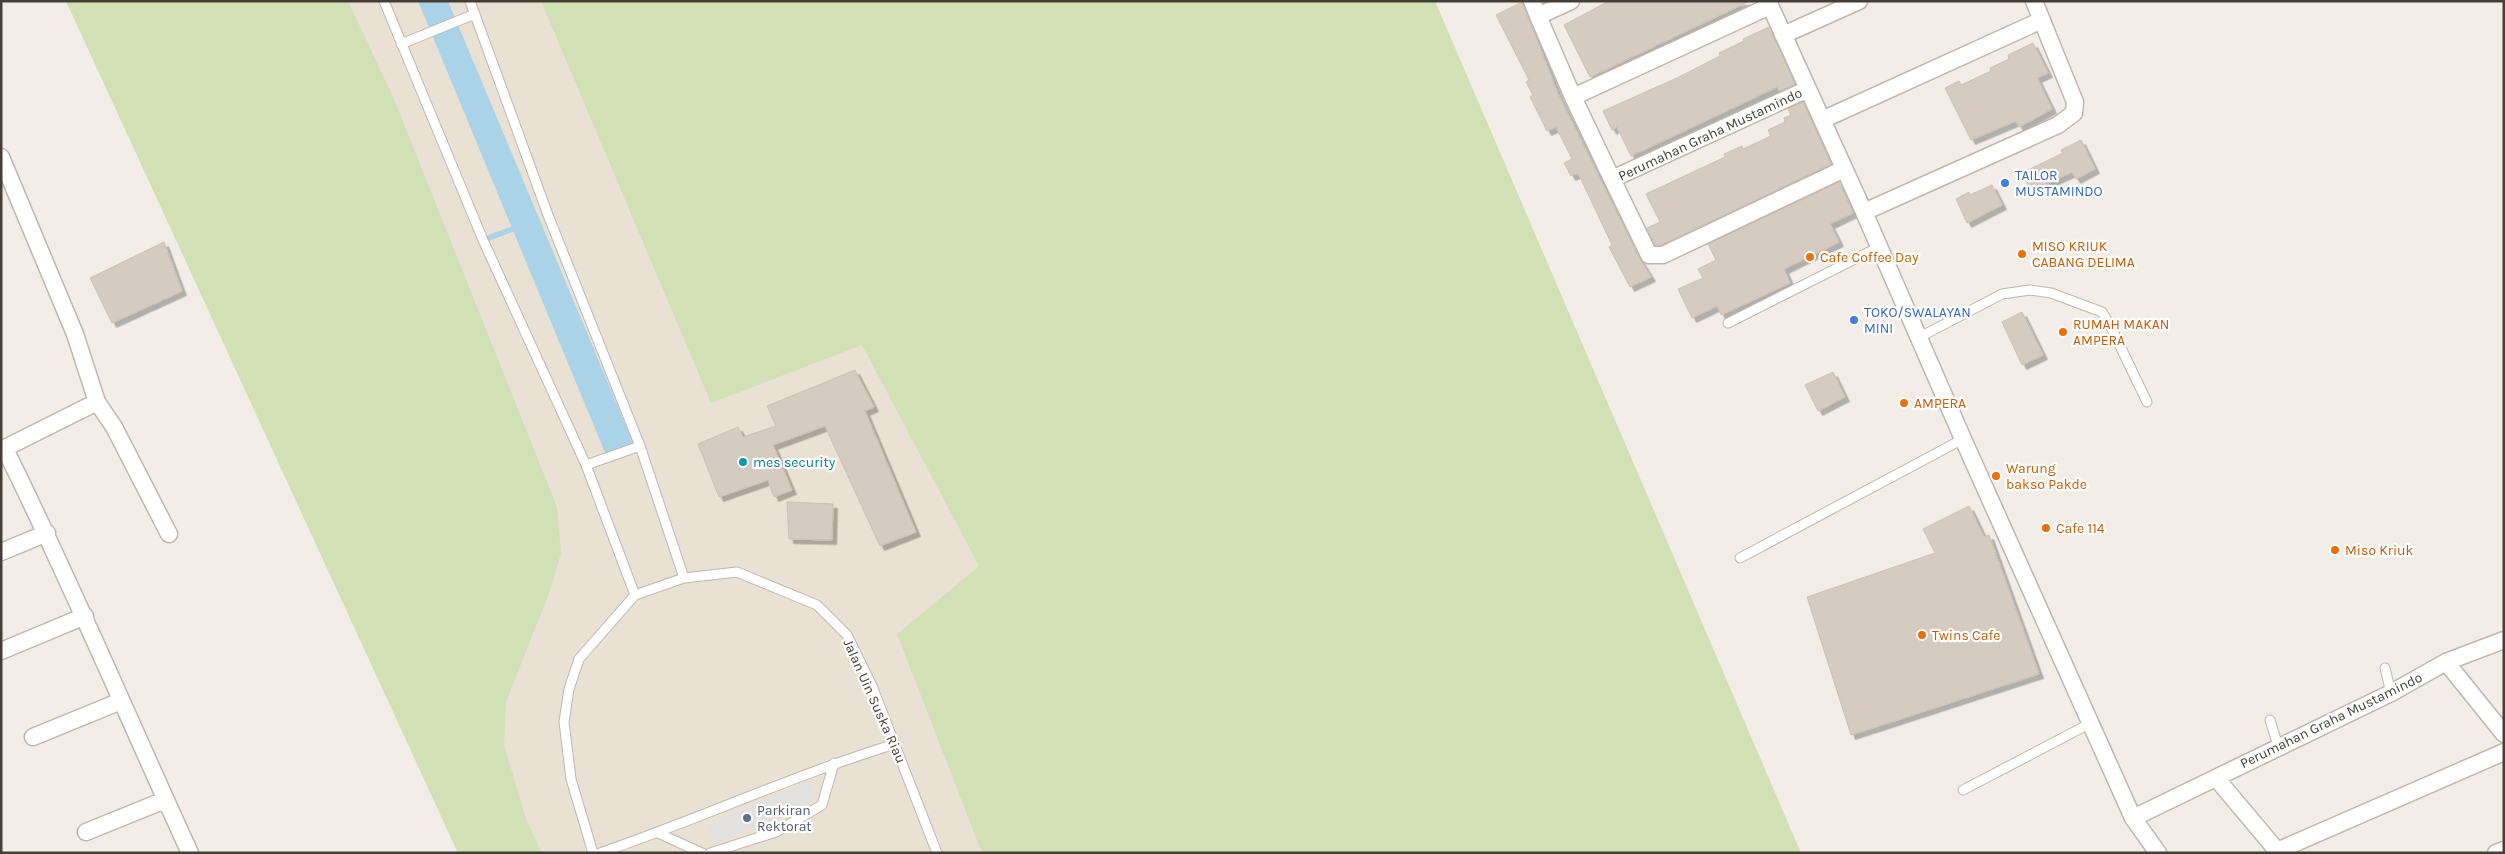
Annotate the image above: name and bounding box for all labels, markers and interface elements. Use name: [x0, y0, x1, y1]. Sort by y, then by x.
street label: Perumahan Graha Mustamindo: [1616, 84, 1805, 185]
place label: TAILOR MUSTAMINDO: [2015, 167, 2103, 200]
marker: TAILOR MUSTAMINDO: [1999, 177, 2011, 189]
place label: MISO KRIUK CABANG DELIMA: [2032, 238, 2135, 271]
marker: MISO KRIUK CABANG DELIMA: [2016, 248, 2028, 260]
place label: Cafe Coffee Day: [1820, 249, 1919, 266]
marker: Cafe Coffee Day: [1804, 251, 1816, 263]
place label: TOKO/SWALAYAN MINI: [1864, 304, 1971, 337]
marker: TOKO/SWALAYAN MINI: [1848, 314, 1860, 326]
place label: RUMAH MAKAN AMPERA: [2073, 316, 2169, 349]
marker: RUMAH MAKAN AMPERA: [2057, 326, 2069, 338]
place label: AMPERA: [1914, 395, 1966, 412]
marker: AMPERA: [1898, 397, 1910, 409]
place label: mes security: [753, 454, 836, 471]
marker: mes security: [737, 456, 749, 468]
place label: Warung bakso Pakde: [2006, 460, 2087, 493]
marker: Warung bakso Pakde: [1990, 470, 2002, 482]
place label: Cafe 114: [2056, 520, 2105, 537]
marker: Cafe 114: [2040, 522, 2052, 534]
place label: Miso Kriuk: [2345, 542, 2414, 559]
marker: Miso Kriuk: [2329, 544, 2341, 556]
place label: Twins Cafe: [1932, 627, 2000, 644]
marker: Twins Cafe: [1916, 629, 1928, 641]
street label: Jalan Uin Suska Riau: [840, 637, 910, 766]
street label: Perumahan Graha Mustamindo: [2237, 669, 2425, 772]
place label: Parkiran Rektorat: [757, 802, 812, 835]
marker: Parkiran Rektorat: [741, 812, 753, 824]

